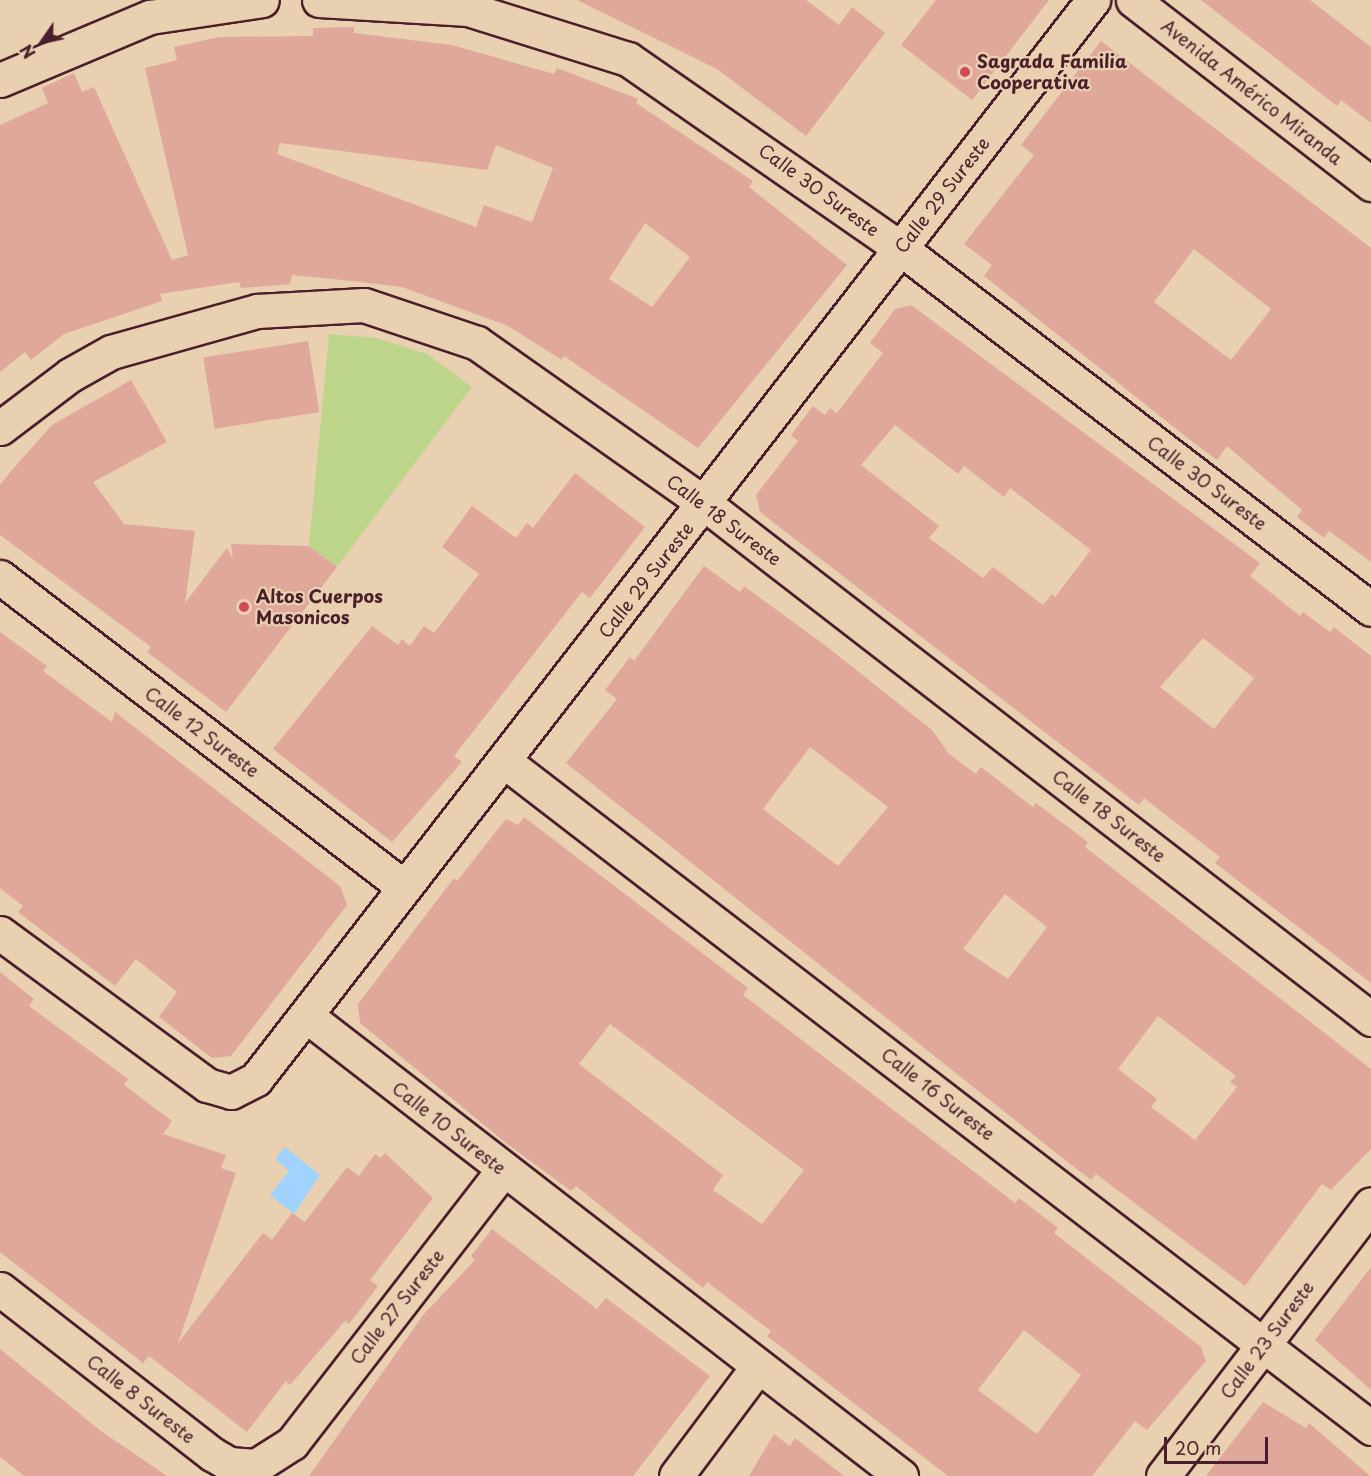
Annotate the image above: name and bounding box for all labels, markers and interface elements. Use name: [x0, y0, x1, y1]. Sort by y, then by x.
north arrow: [12, 12, 72, 72]
street label: Avenida Américo Miranda: [1157, 14, 1347, 170]
text: N: [14, 40, 41, 64]
place label: Sagrada Familia Cooperativa: [977, 51, 1128, 94]
marker: Sagrada Familia Cooperativa: [958, 65, 972, 79]
street label: Calle 29 Sureste: [890, 132, 994, 258]
street label: Calle 30 Sureste: [754, 139, 884, 241]
street label: Calle 30 Sureste: [1143, 431, 1271, 535]
street label: Calle 18 Sureste: [662, 470, 786, 570]
street label: Calle 29 Sureste: [594, 517, 698, 643]
place label: Altos Cuerpos Masonicos: [256, 586, 382, 628]
marker: Altos Cuerpos Masonicos: [237, 600, 251, 614]
street label: Calle 12 Sureste: [140, 681, 264, 783]
street label: Calle 18 Sureste: [1048, 765, 1170, 867]
street label: Calle 16 Sureste: [876, 1042, 1000, 1146]
street label: Calle 10 Sureste: [387, 1076, 511, 1180]
street label: Calle 27 Sureste: [345, 1245, 449, 1369]
street label: Calle 23 Sureste: [1215, 1276, 1319, 1404]
street label: Calle 8 Sureste: [83, 1350, 199, 1448]
scale bar: [1167, 1425, 1270, 1463]
text: 20 m: [1175, 1434, 1221, 1461]

